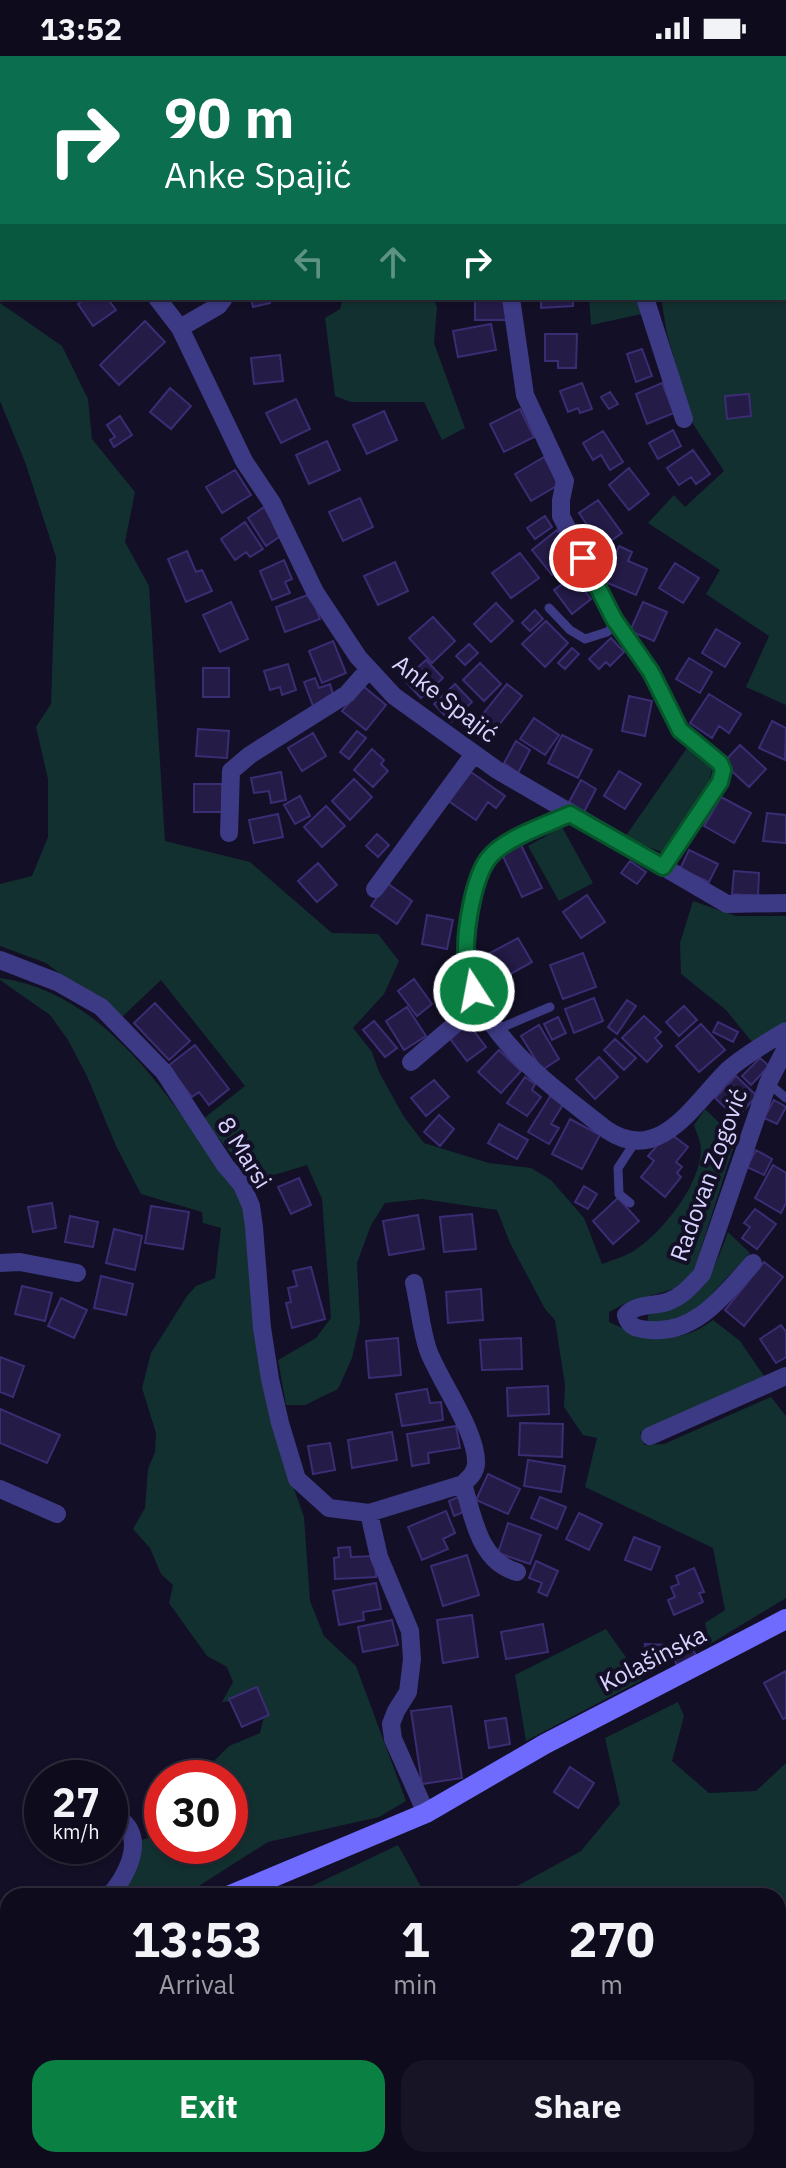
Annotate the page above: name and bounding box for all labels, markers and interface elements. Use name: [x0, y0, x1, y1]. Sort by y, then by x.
text: 13:52: [40, 9, 122, 48]
text: 90 m: [164, 81, 294, 153]
icon: right: [32, 88, 136, 192]
text: Anke Spajić: [164, 151, 351, 198]
icon: left: [287, 240, 331, 284]
icon: ahead: [371, 240, 415, 284]
icon: right: [455, 240, 499, 284]
pin: [549, 524, 617, 592]
icon: arrive: [561, 536, 605, 580]
street label: Anke Spajić: [387, 647, 505, 749]
position arrow: [432, 949, 516, 1033]
street label: Radovan Zogović: [662, 1084, 754, 1266]
street label: 8 Marsi: [210, 1111, 279, 1194]
street label: Kolašinska: [594, 1617, 712, 1699]
speed limit sign: 30: [144, 1760, 248, 1864]
text: 27: [52, 1776, 100, 1828]
text: km/h: [52, 1818, 100, 1845]
text: 13:53: [131, 1908, 262, 1970]
text: 1: [401, 1908, 430, 1970]
text: 270: [568, 1908, 655, 1970]
text: Arrival: [159, 1967, 235, 2001]
text: min: [393, 1967, 437, 2001]
text: m: [600, 1967, 623, 2001]
button: Exit: [32, 2060, 385, 2152]
button: Share: [401, 2060, 754, 2152]

